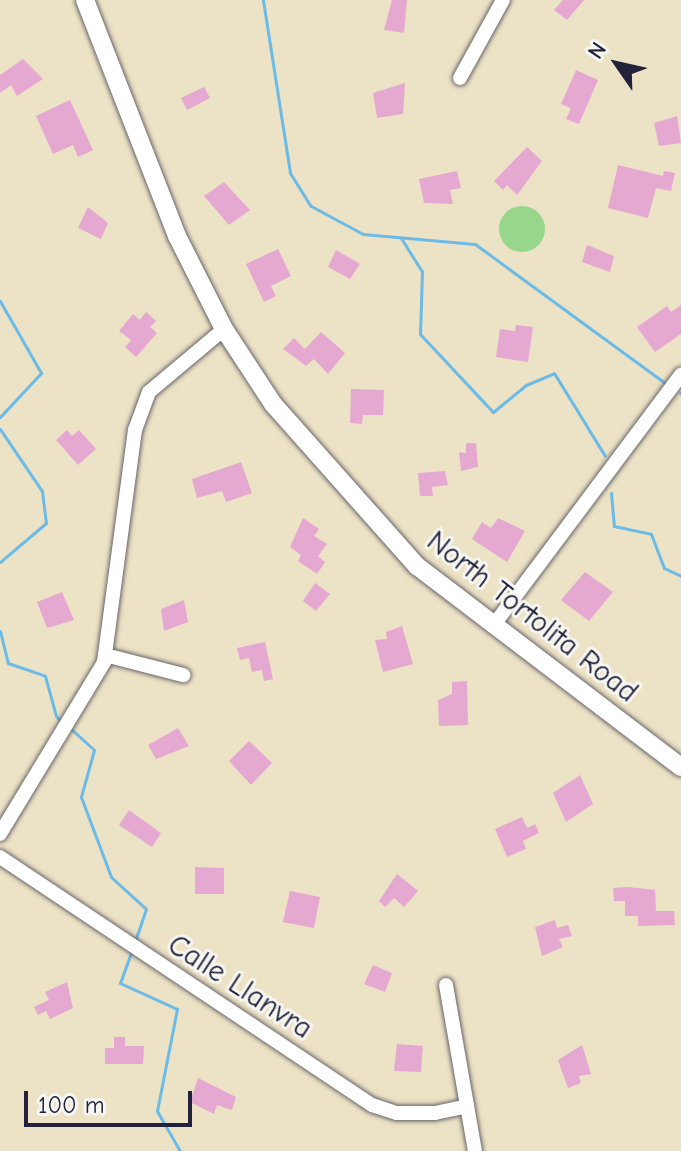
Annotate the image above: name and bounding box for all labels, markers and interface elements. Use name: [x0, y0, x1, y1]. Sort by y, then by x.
north arrow: [577, 24, 657, 104]
text: N: [582, 37, 612, 64]
street label: North Tortolita Road: [419, 523, 645, 711]
street label: Calle Llanvra: [161, 927, 319, 1047]
scale bar: [28, 1075, 196, 1125]
text: 100 m: [38, 1091, 105, 1119]

